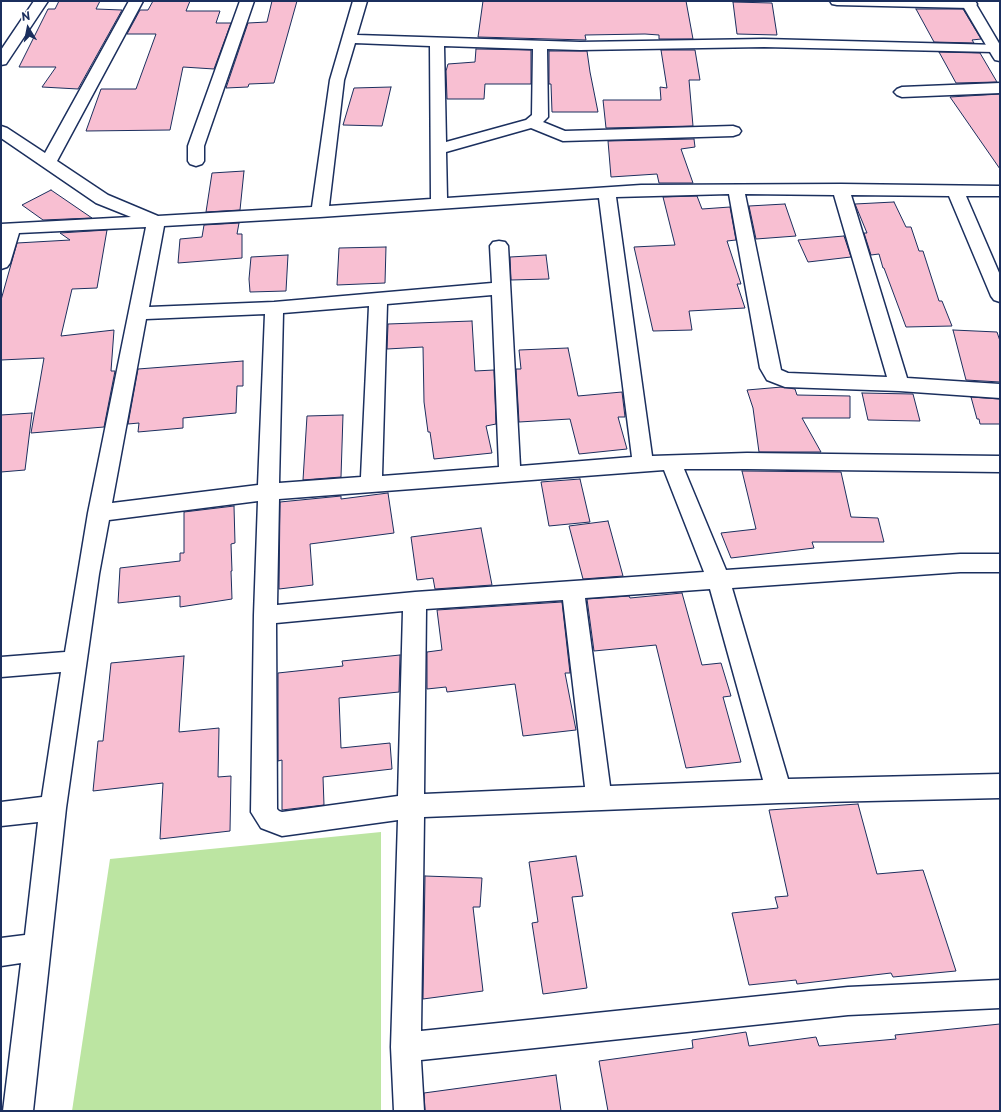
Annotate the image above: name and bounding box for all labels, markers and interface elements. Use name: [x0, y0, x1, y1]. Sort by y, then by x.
text: N: [20, 7, 32, 25]
north arrow: [8, 8, 48, 48]

